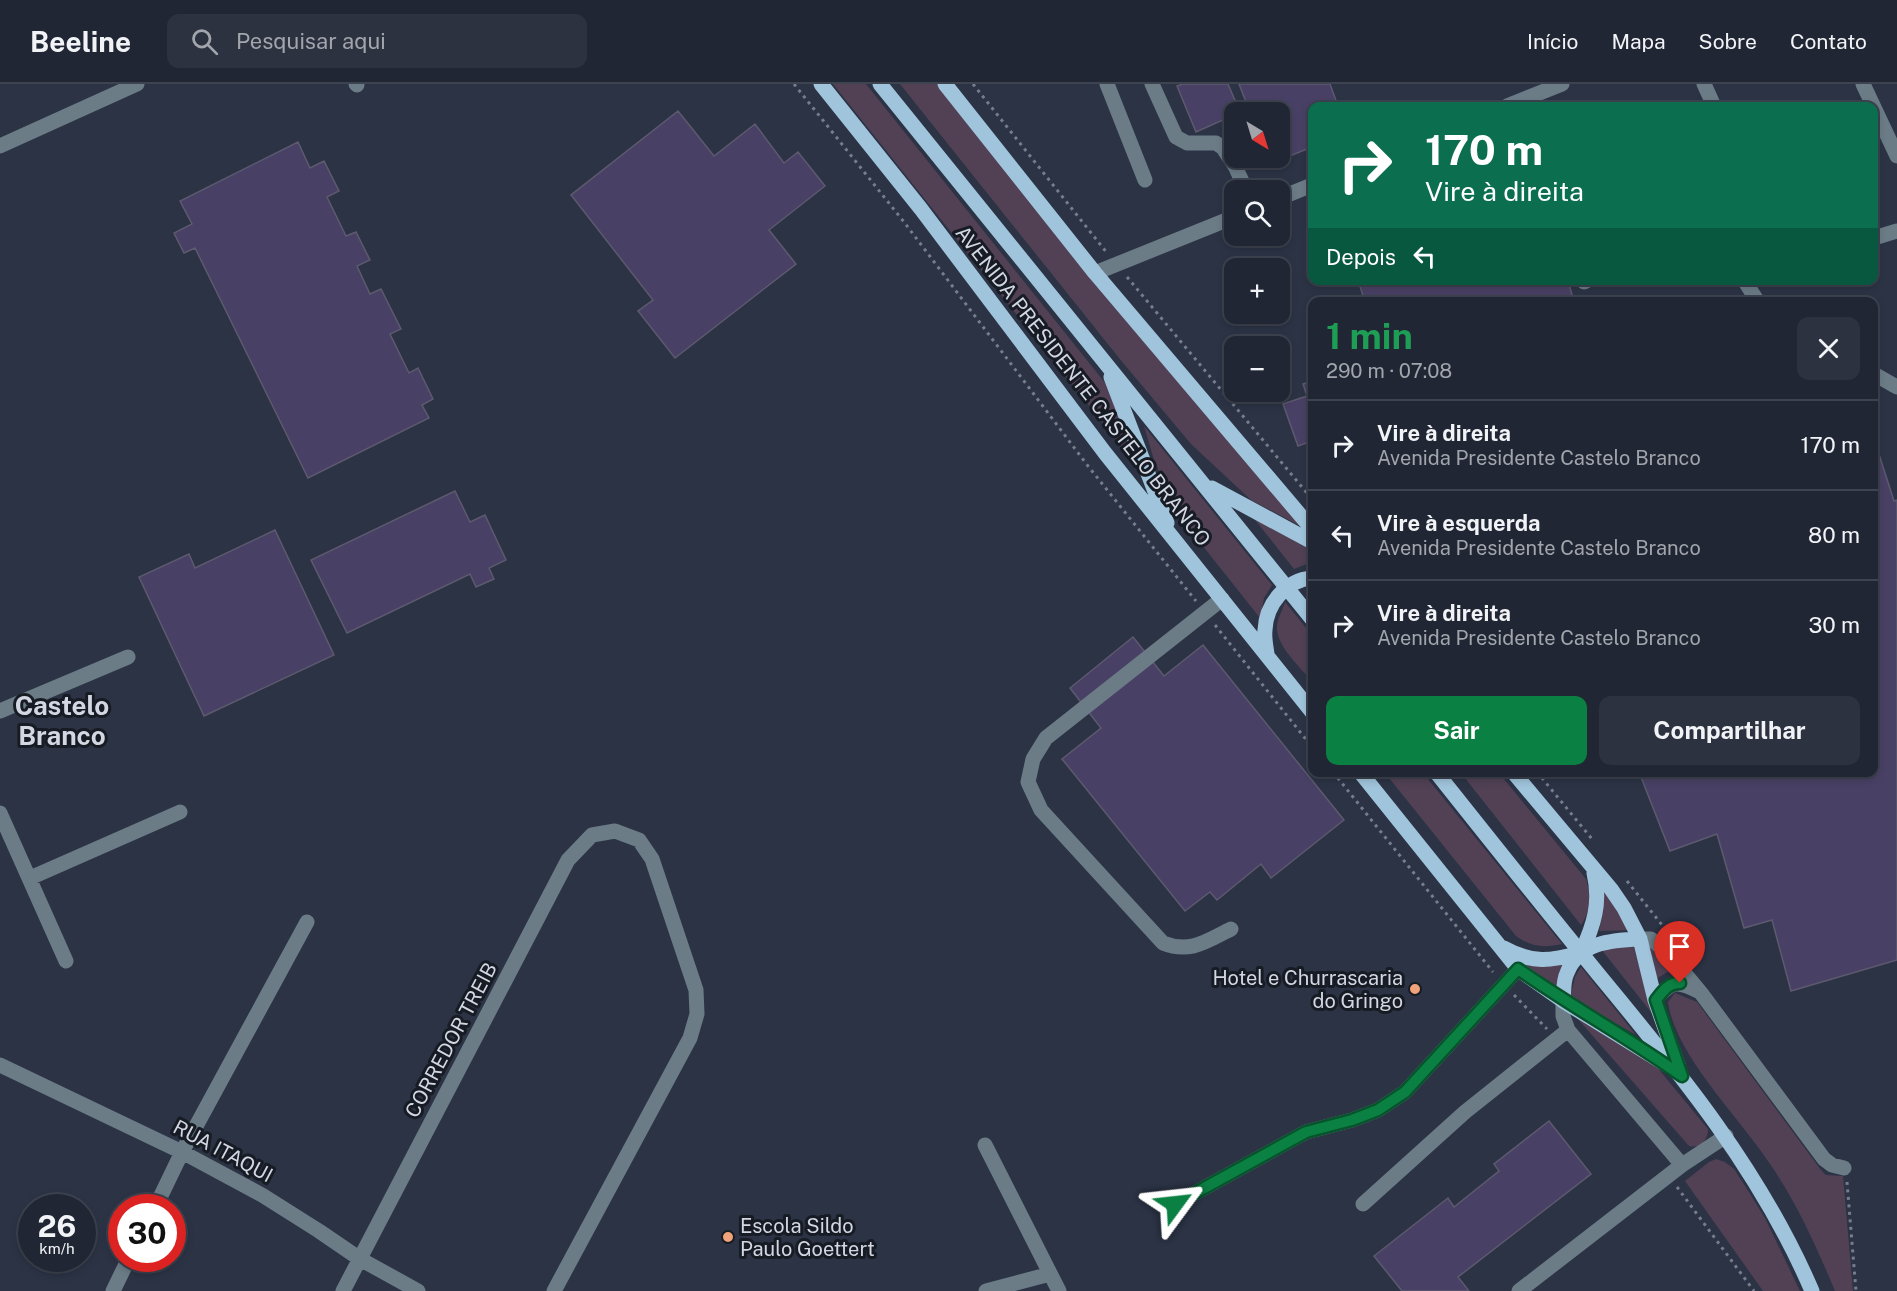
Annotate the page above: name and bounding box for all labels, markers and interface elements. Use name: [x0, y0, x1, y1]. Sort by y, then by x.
search box: [167, 14, 587, 68]
text: Beeline: [30, 25, 131, 58]
icon: search: [188, 25, 221, 58]
text: Pesquisar aqui: [236, 28, 386, 54]
text: Início: [1527, 29, 1578, 54]
text: Mapa: [1611, 29, 1666, 54]
text: Sobre: [1699, 29, 1757, 54]
text: Contato: [1790, 29, 1867, 54]
north arrow: [1224, 102, 1290, 168]
map controls: [1224, 102, 1290, 402]
text: 170 m: [1425, 125, 1543, 174]
icon: right: [1326, 126, 1404, 204]
text: Vire à direita: [1425, 175, 1584, 207]
button: search: [1224, 180, 1290, 246]
street label: AVENIDA PRESIDENTE CASTELO BRANCO: [950, 221, 1216, 551]
icon: left: [1408, 240, 1441, 273]
text: Depois: [1326, 244, 1396, 270]
button: +: [1224, 258, 1290, 324]
text: 1 min: [1326, 315, 1413, 357]
button: close: [1797, 317, 1860, 380]
button: −: [1224, 336, 1290, 402]
text: 290 m · 07:08: [1326, 359, 1452, 383]
text: Vire à direita: [1377, 420, 1511, 446]
icon: right: [1326, 429, 1359, 462]
text: 170 m: [1800, 432, 1860, 458]
text: Avenida Presidente Castelo Branco: [1377, 446, 1701, 470]
text: Vire à esquerda: [1377, 510, 1541, 536]
icon: left: [1326, 519, 1359, 552]
text: 80 m: [1808, 522, 1860, 548]
text: Avenida Presidente Castelo Branco: [1377, 536, 1701, 560]
text: Vire à direita: [1377, 600, 1511, 626]
icon: right: [1326, 609, 1359, 642]
text: 30 m: [1808, 612, 1860, 638]
text: Avenida Presidente Castelo Branco: [1377, 626, 1701, 650]
district label: Castelo Branco: [15, 690, 109, 751]
button: Sair: [1326, 696, 1587, 765]
button: Compartilhar: [1599, 696, 1860, 765]
pin: [1654, 921, 1705, 983]
icon: arrive: [1663, 930, 1696, 963]
street label: CORREDOR TREIB: [400, 958, 502, 1122]
place label: Hotel e Churrascaria do Gringo: [1212, 966, 1403, 1013]
marker: Hotel e Churrascaria do Gringo: [1408, 982, 1422, 996]
street label: RUA ITAQUI: [169, 1115, 277, 1187]
position arrow: [1143, 1172, 1207, 1236]
speed limit sign: 30: [108, 1194, 186, 1272]
text: 26: [38, 1208, 76, 1244]
place label: Escola Sildo Paulo Goettert: [740, 1214, 875, 1261]
marker: Escola Sildo Paulo Goettert: [721, 1230, 735, 1244]
text: km/h: [39, 1240, 75, 1257]

